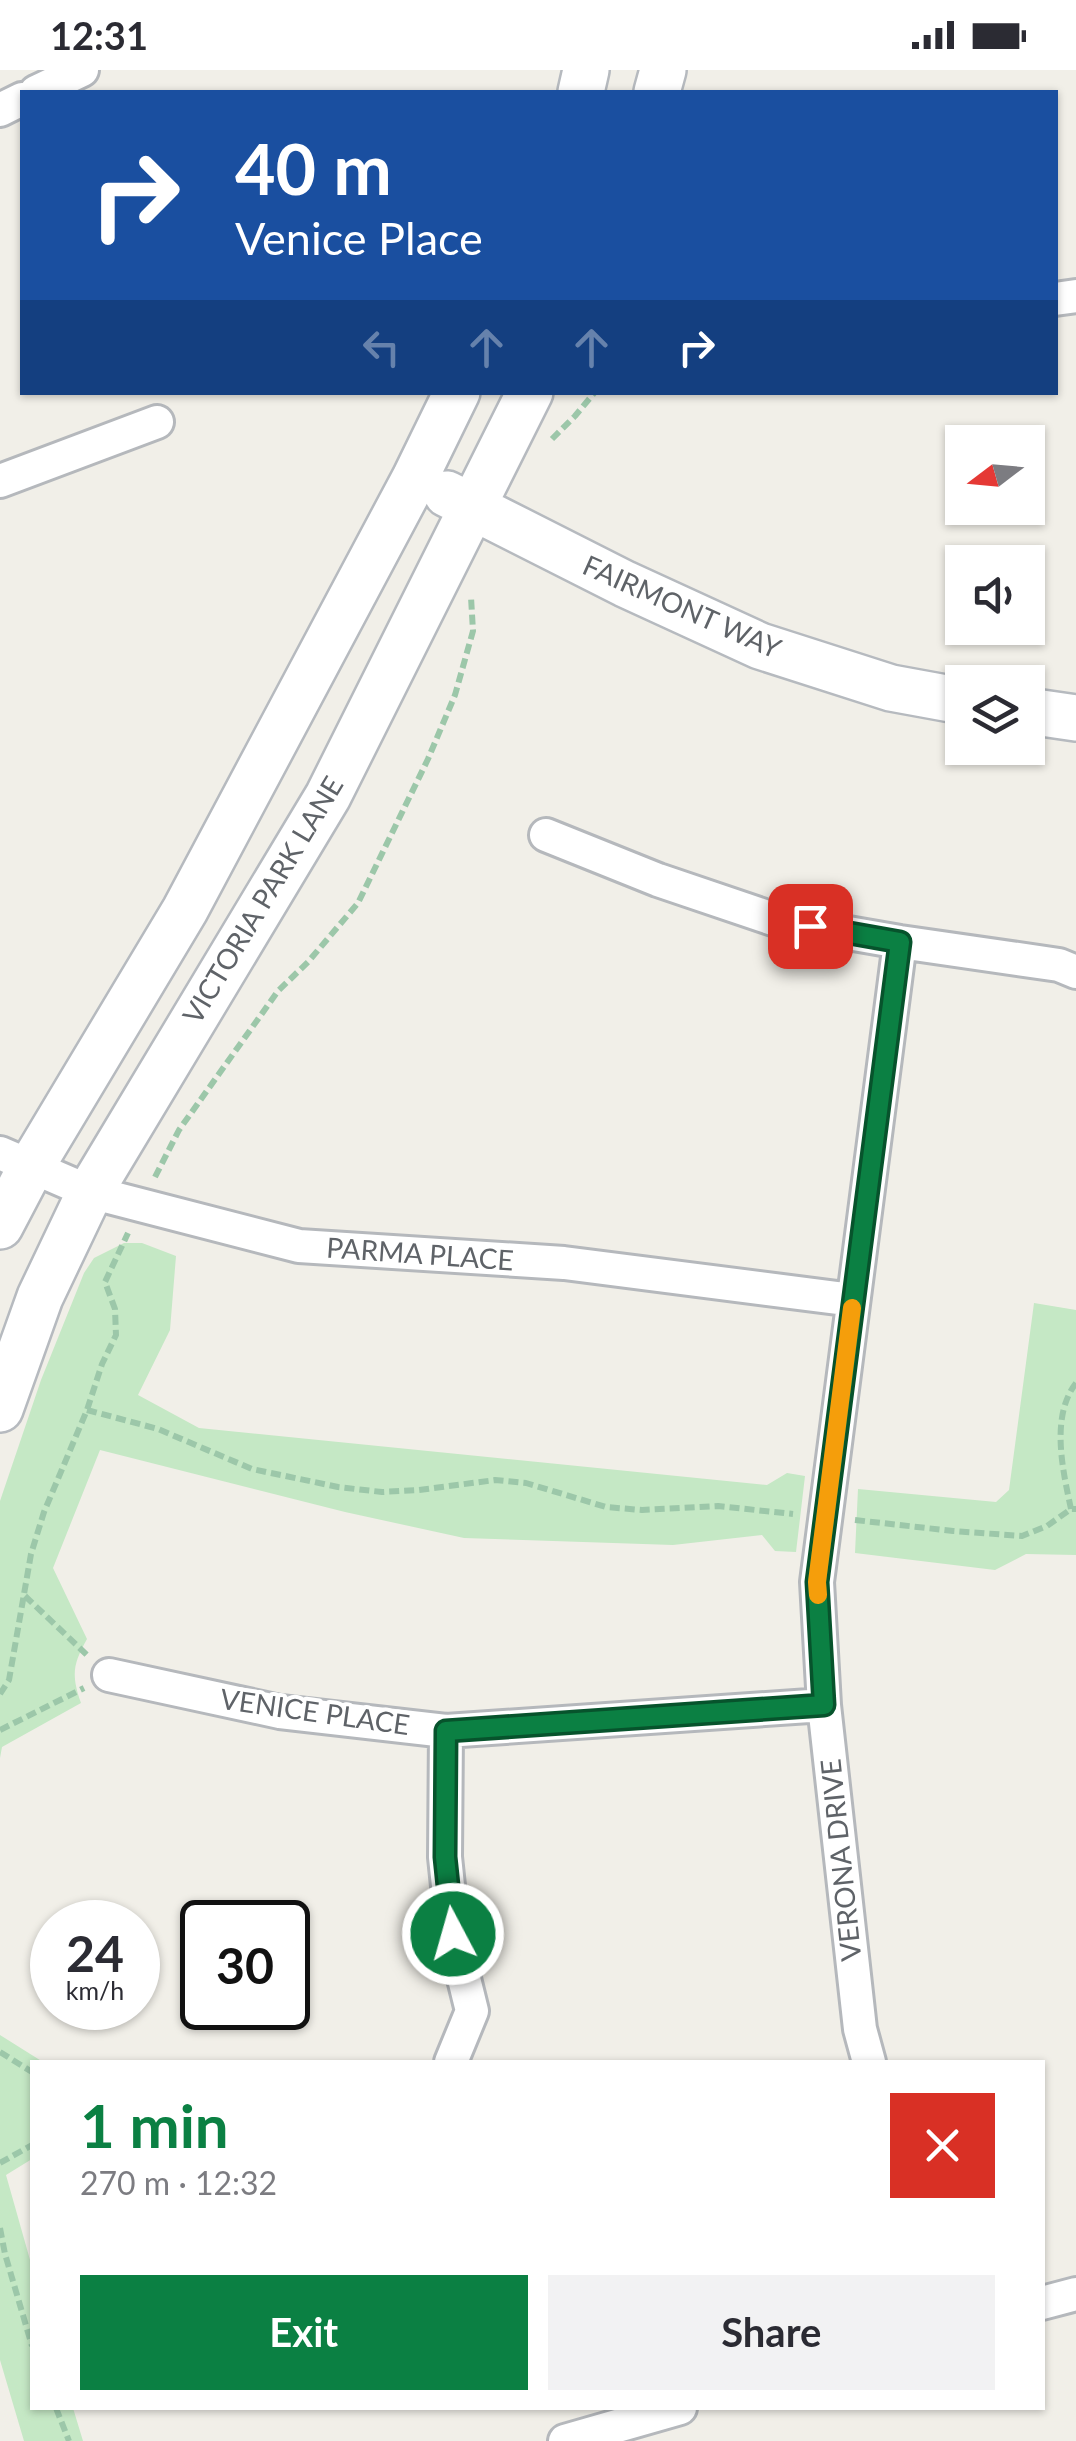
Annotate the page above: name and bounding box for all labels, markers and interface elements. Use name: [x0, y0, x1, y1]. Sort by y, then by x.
text: 12:31: [50, 12, 148, 58]
text: 40 m: [235, 126, 392, 210]
icon: right: [70, 130, 200, 260]
text: Venice Place: [235, 211, 483, 265]
icon: left: [354, 320, 409, 375]
icon: ahead: [459, 320, 514, 375]
icon: ahead: [564, 320, 619, 375]
icon: right: [669, 320, 724, 375]
north arrow: [945, 425, 1045, 525]
map controls: [945, 425, 1045, 765]
button: sound: [945, 545, 1045, 645]
street label: FAIRMONT WAY: [578, 547, 787, 665]
button: layers: [945, 665, 1045, 765]
street label: VICTORIA PARK LANE: [175, 770, 350, 1029]
pin: [768, 884, 853, 969]
icon: arrive: [783, 899, 838, 954]
street label: PARMA PLACE: [325, 1230, 515, 1277]
street label: VENICE PLACE: [218, 1681, 412, 1741]
street label: VERONA DRIVE: [812, 1757, 868, 1963]
position arrow: [401, 1882, 505, 1986]
speed limit sign: 30: [180, 1900, 310, 2030]
text: 24: [66, 1923, 124, 1983]
text: km/h: [66, 1975, 124, 2005]
text: 1 min: [80, 2089, 229, 2161]
button: close: [890, 2093, 995, 2198]
text: 270 m · 12:32: [80, 2163, 277, 2202]
button: Exit: [80, 2275, 528, 2390]
button: Share: [548, 2275, 995, 2390]

